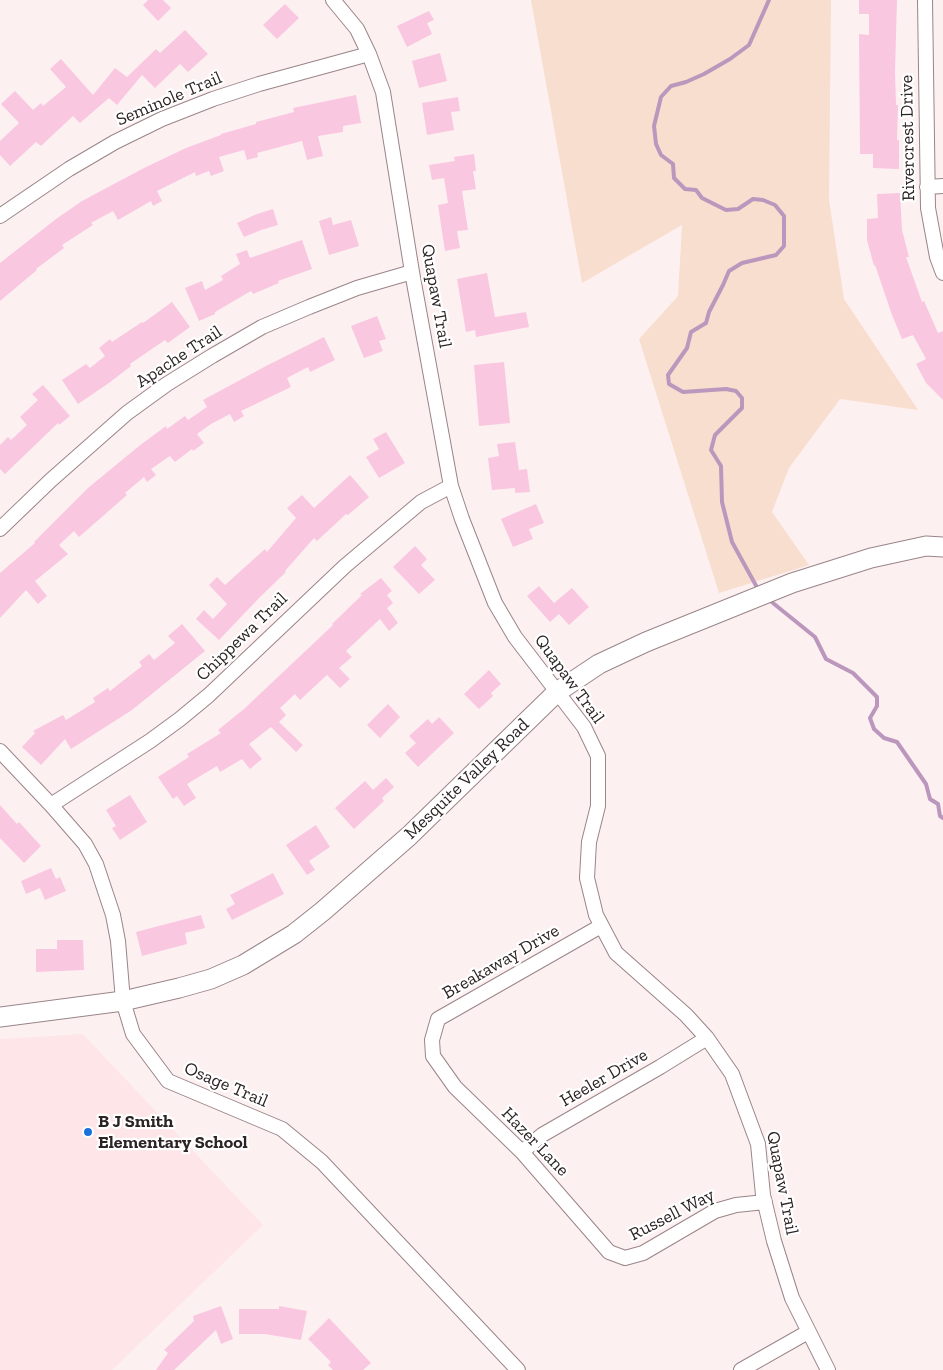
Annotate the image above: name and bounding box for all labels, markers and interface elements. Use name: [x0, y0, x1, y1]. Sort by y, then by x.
street label: Seminole Trail: [113, 67, 225, 131]
street label: Rivercrest Drive: [896, 75, 920, 201]
street label: Quapaw Trail: [416, 242, 456, 350]
street label: Apache Trail: [132, 321, 226, 393]
street label: Chippewa Trail: [192, 588, 292, 686]
street label: Quapaw Trail: [529, 630, 609, 728]
street label: Mesquite Valley Road: [400, 714, 534, 844]
street label: Breakaway Drive: [439, 920, 563, 1004]
street label: Heeler Drive: [556, 1044, 652, 1112]
street label: Osage Trail: [181, 1058, 271, 1112]
street label: Hazer Lane: [497, 1103, 573, 1181]
place label: B J Smith Elementary School: [98, 1111, 248, 1154]
marker: B J Smith Elementary School: [82, 1126, 94, 1138]
street label: Quapaw Trail: [761, 1129, 803, 1237]
street label: Russell Way: [626, 1184, 718, 1246]

